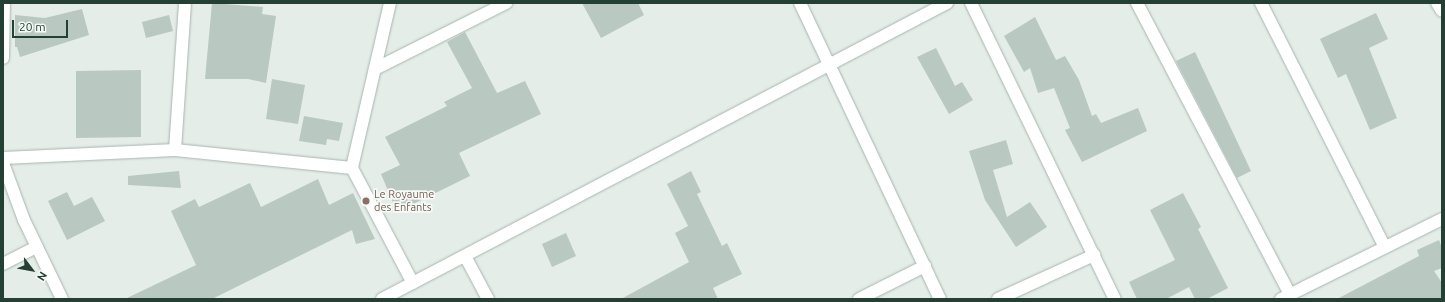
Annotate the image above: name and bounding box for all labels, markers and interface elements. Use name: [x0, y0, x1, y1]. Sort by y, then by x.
scale bar: [14, 12, 70, 38]
text: 20 m: [19, 20, 46, 33]
place label: Le Royaume des Enfants: [374, 188, 434, 214]
marker: Le Royaume des Enfants: [361, 196, 371, 206]
north arrow: [12, 250, 52, 290]
text: N: [35, 270, 49, 283]

